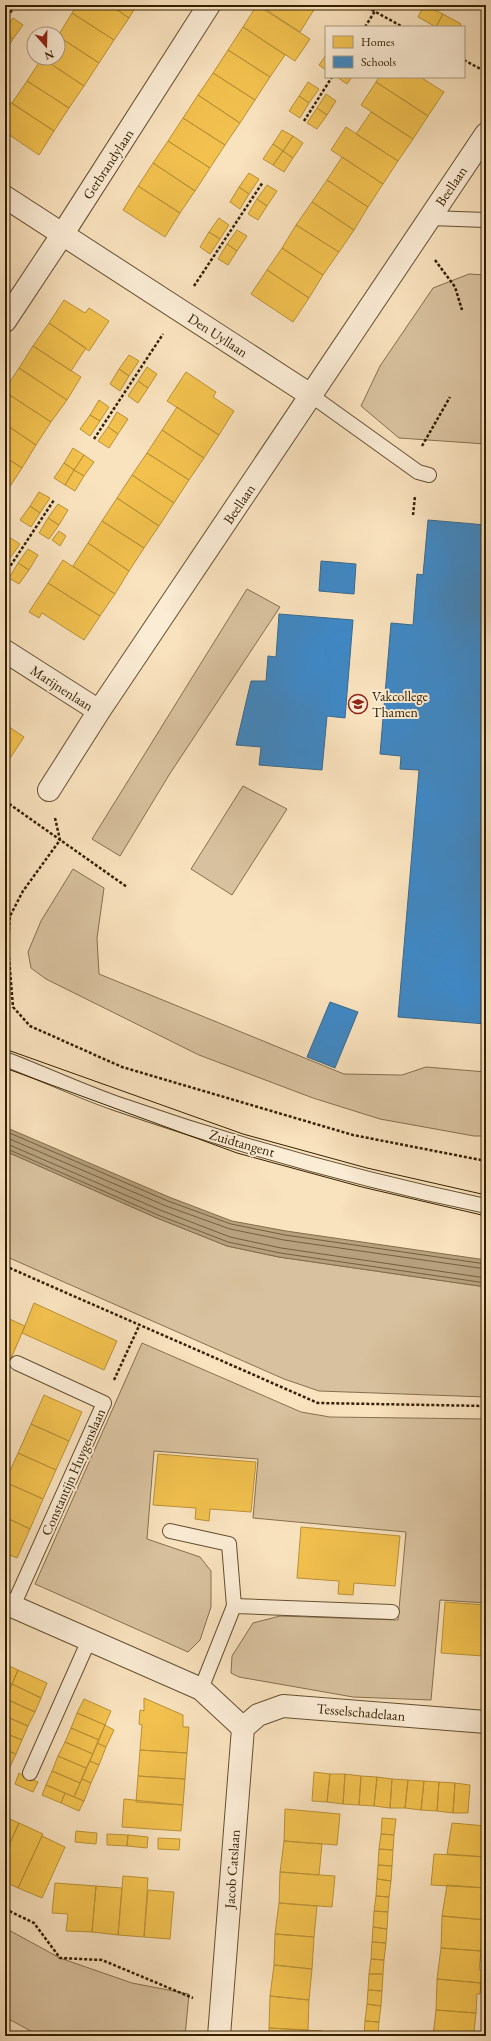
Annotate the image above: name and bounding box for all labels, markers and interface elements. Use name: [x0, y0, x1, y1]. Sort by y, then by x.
north arrow: [26, 26, 66, 66]
legend: [325, 26, 465, 78]
text: Homes: [361, 34, 395, 50]
text: N: [43, 47, 56, 64]
text: Schools: [361, 54, 396, 70]
street label: Gerbrandylaan: [79, 125, 138, 203]
street label: Beellaan: [431, 162, 471, 209]
street label: Den Uyllaan: [185, 309, 252, 361]
street label: Beellaan: [219, 480, 259, 527]
street label: Marijnenlaan: [27, 661, 97, 715]
place label: Vakcollege Thamen: [372, 687, 429, 721]
school or university icon: Vakcollege Thamen: [347, 693, 369, 715]
street label: Zuidtangent: [207, 1125, 277, 1161]
street label: Constantijn Huygenslaan: [37, 1405, 109, 1539]
street label: Tesselschadelaan: [316, 1699, 407, 1725]
street label: Jacob Catslaan: [220, 1828, 244, 1910]

